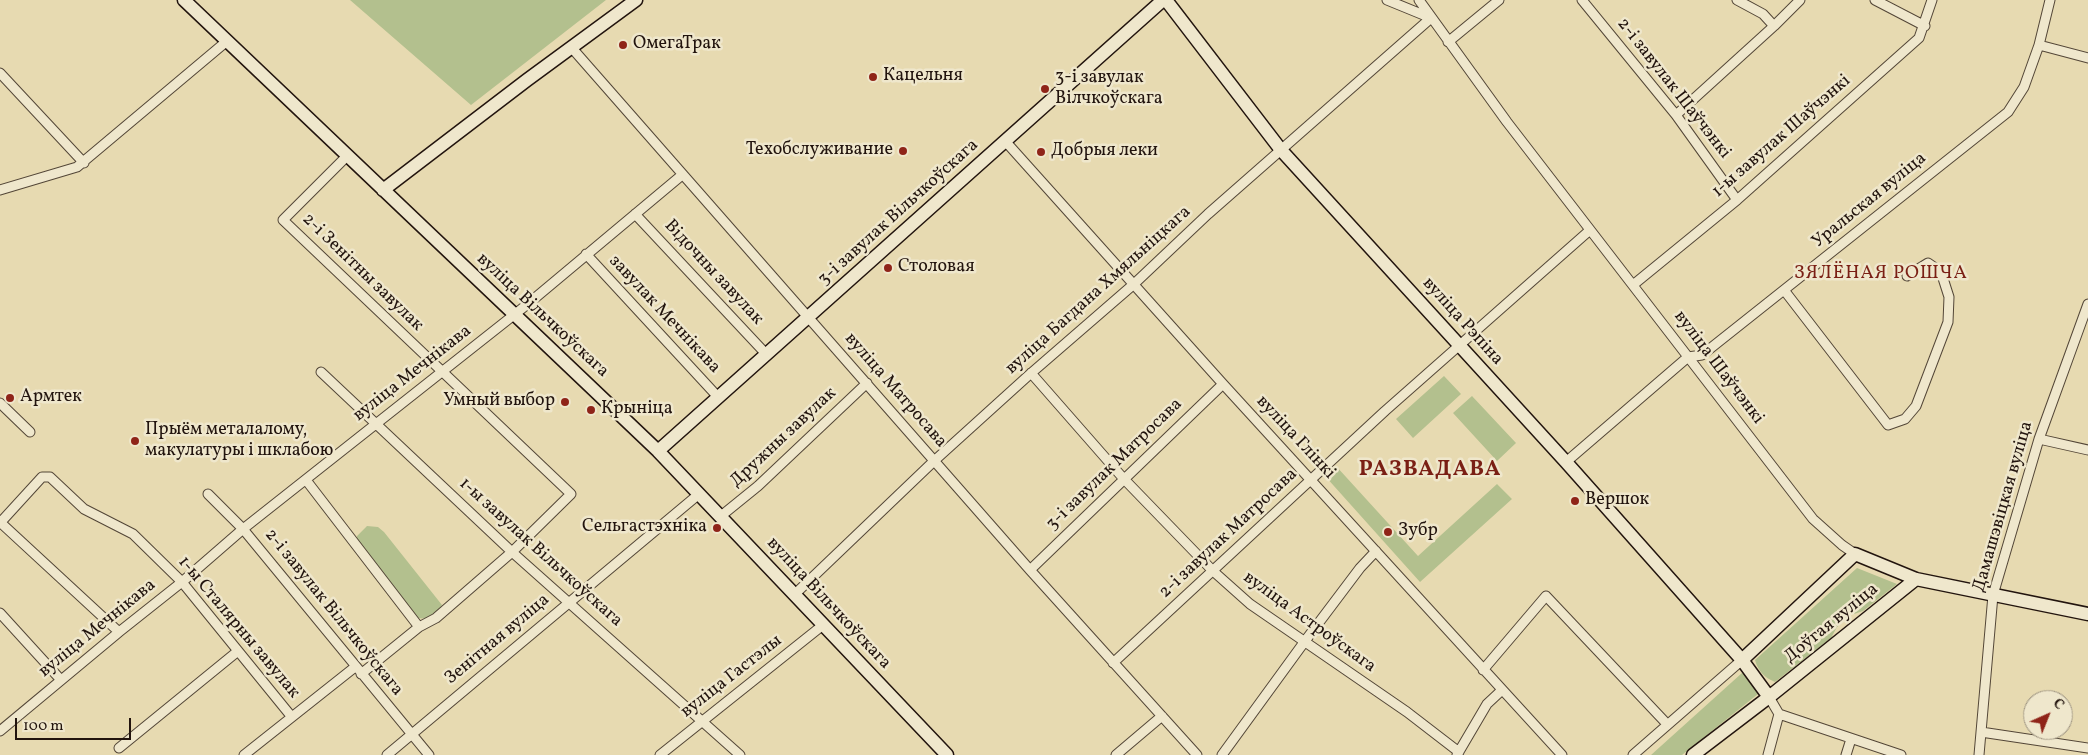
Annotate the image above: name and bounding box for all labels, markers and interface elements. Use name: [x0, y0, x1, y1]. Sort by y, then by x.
street label: 2-і завулак Шаўчэнкі: [1611, 14, 1735, 164]
place label: ОмегаТрак: [633, 34, 721, 56]
marker: ОмегаТрак: [617, 39, 629, 51]
place label: Кацельня: [883, 66, 963, 88]
place label: 3-і завулак Вілчкоўскага: [1055, 68, 1163, 110]
marker: Кацельня: [867, 71, 879, 83]
street label: 1-ы завулак Шаўчэнкі: [1708, 71, 1856, 203]
marker: 3-і завулак Вілчкоўскага: [1039, 83, 1051, 95]
street label: 3-і завулак Вільчкоўскага: [814, 135, 984, 291]
place label: Техобслуживание: [746, 140, 893, 162]
place label: Добрыя леки: [1051, 141, 1158, 163]
marker: Техобслуживание: [897, 145, 909, 157]
marker: Добрыя леки: [1035, 146, 1047, 158]
street label: Уральская вуліца: [1808, 148, 1932, 254]
street label: вуліца Багдана Хмяльніцкага: [1002, 202, 1196, 380]
street label: 2-і Зенітны завулак: [297, 209, 427, 337]
street label: Відочны завулак: [659, 216, 767, 330]
street label: вуліца Вільчкоўскага: [471, 249, 613, 383]
street label: завулак Мечнікава: [604, 251, 724, 379]
place label: Столовая: [898, 257, 975, 279]
marker: Столовая: [882, 262, 894, 274]
district label: ЗЯЛЁНАЯ РОШЧА: [1792, 264, 1970, 286]
street label: вуліца Рэпіна: [1417, 274, 1507, 370]
street label: вуліца Шаўчэнкі: [1668, 307, 1768, 429]
street label: вуліца Мечнікава: [350, 321, 476, 427]
street label: вуліца Матросава: [839, 329, 951, 453]
street label: Дружны завулак: [726, 383, 842, 493]
place label: Армтек: [20, 387, 82, 409]
place label: Умный выбор: [443, 391, 555, 413]
marker: Армтек: [4, 392, 16, 404]
street label: вуліца Глінкі: [1251, 392, 1339, 484]
street label: 3-і завулак Матросава: [1042, 394, 1188, 536]
marker: Умный выбор: [559, 396, 571, 408]
place label: Крыніца: [601, 399, 673, 421]
marker: Крыніца: [585, 404, 597, 416]
street label: Дамашэвіцкая вуліца: [1969, 419, 2039, 595]
place label: Прыём металалому, макулатуры і шклабою: [145, 420, 333, 462]
marker: Прыём металалому, макулатуры і шклабою: [129, 435, 141, 447]
district label: РАЗВАДАВА: [1358, 458, 1502, 484]
street label: 2-і завулак Матросава: [1155, 464, 1303, 604]
street label: 1-ы завулак Вільчкоўскага: [454, 474, 626, 632]
place label: Вершок: [1585, 490, 1649, 512]
marker: Вершок: [1569, 495, 1581, 507]
place label: Сельгастэхніка: [582, 517, 707, 539]
place label: Зубр: [1398, 521, 1438, 543]
marker: Сельгастэхніка: [711, 522, 723, 534]
street label: 2-і завулак Вільчкоўскага: [259, 525, 407, 701]
marker: Зубр: [1382, 526, 1394, 538]
street label: вуліца Вільчкоўскага: [761, 533, 895, 675]
street label: 1-ы Сталярны завулак: [172, 553, 304, 703]
street label: вуліца Астроўскага: [1238, 568, 1380, 678]
street label: вуліца Мечнікава: [35, 575, 161, 683]
street label: Доўгая вуліца: [1781, 579, 1883, 669]
street label: Зенітная вуліца: [441, 590, 555, 690]
street label: вуліца Гастэлы: [677, 631, 787, 723]
north arrow: [2023, 690, 2073, 740]
text: С: [2048, 695, 2068, 715]
scale bar: [18, 708, 134, 740]
text: 100 m: [23, 716, 63, 737]

